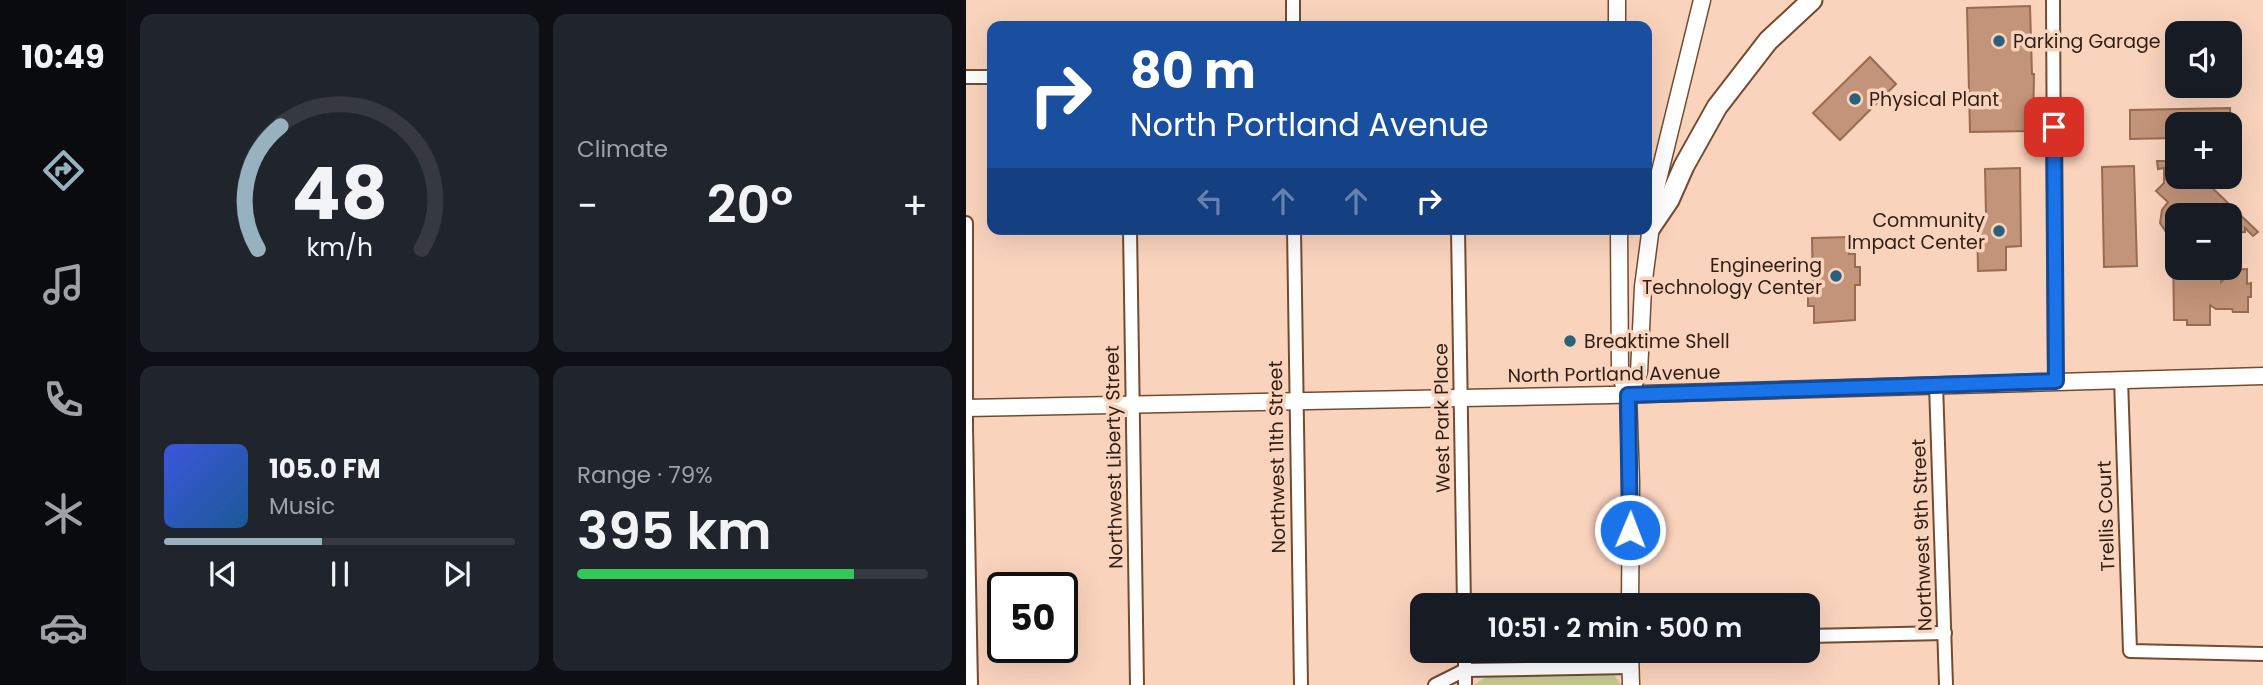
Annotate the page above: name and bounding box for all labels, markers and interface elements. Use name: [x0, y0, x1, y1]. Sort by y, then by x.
map controls: [2165, 21, 2242, 280]
button: sound: [2165, 21, 2242, 98]
place label: Parking Garage: [2013, 28, 2161, 55]
marker: Parking Garage: [1991, 33, 2007, 49]
text: 10:49: [21, 34, 105, 79]
text: 80 m: [1130, 37, 1256, 105]
icon: right: [1015, 49, 1106, 140]
place label: Physical Plant: [1869, 86, 1999, 113]
marker: Physical Plant: [1847, 91, 1863, 107]
pin: [2024, 97, 2084, 157]
text: North Portland Avenue: [1130, 102, 1489, 147]
icon: arrive: [2035, 108, 2073, 146]
button: +: [2165, 112, 2242, 189]
text: Climate: [577, 133, 668, 165]
text: 48: [291, 143, 388, 244]
icon: directions: [39, 146, 88, 195]
text: 20°: [707, 168, 793, 241]
text: −: [577, 179, 598, 232]
text: +: [902, 179, 928, 232]
icon: left: [1191, 182, 1229, 220]
icon: ahead: [1264, 182, 1302, 220]
icon: ahead: [1337, 182, 1375, 220]
icon: right: [1410, 182, 1448, 220]
button: −: [2165, 203, 2242, 280]
place label: Community Impact Center: [1847, 207, 1985, 256]
marker: Community Impact Center: [1991, 223, 2007, 239]
text: km/h: [306, 230, 373, 265]
place label: Engineering Technology Center: [1642, 252, 1822, 301]
icon: music: [39, 260, 88, 309]
marker: Engineering Technology Center: [1828, 268, 1844, 284]
place label: Breaktime Shell: [1584, 328, 1730, 355]
marker: Breaktime Shell: [1562, 333, 1578, 349]
street label: West Park Place: [1427, 343, 1457, 493]
street label: Northwest Liberty Street: [1099, 345, 1129, 569]
street label: North Portland Avenue: [1507, 359, 1721, 389]
street label: Northwest 11th Street: [1262, 360, 1292, 554]
icon: phone: [39, 375, 88, 424]
street label: Northwest 9th Street: [1905, 438, 1939, 632]
text: 105.0 FM: [269, 451, 381, 487]
text: Range · 79%: [577, 459, 713, 491]
street label: Trellis Court: [2091, 460, 2121, 572]
icon: climate: [39, 489, 88, 538]
text: Music: [269, 490, 335, 522]
position arrow: [1593, 493, 1667, 567]
text: 395 km: [577, 494, 771, 567]
icon: previous: [204, 555, 242, 593]
icon: pause: [321, 555, 359, 593]
icon: next: [438, 555, 476, 593]
speed limit sign: 50: [987, 572, 1078, 663]
icon: car: [39, 603, 88, 652]
text: 10:51 · 2 min · 500 m: [1488, 610, 1742, 646]

